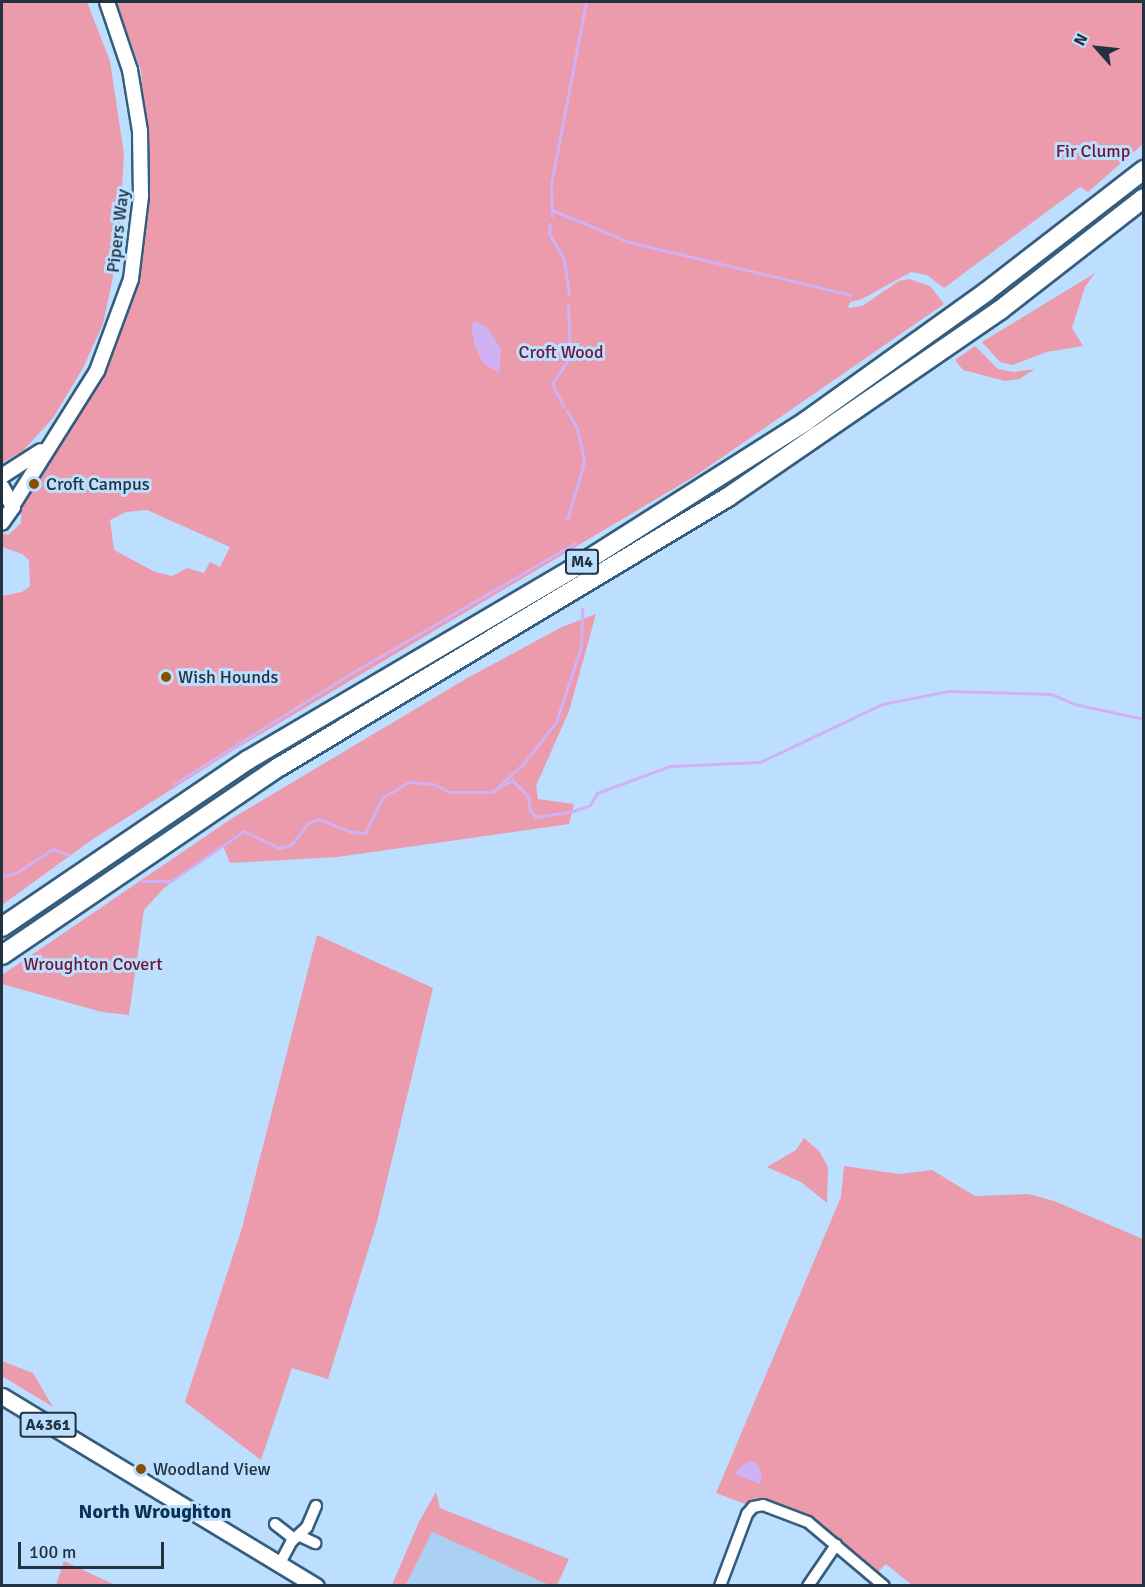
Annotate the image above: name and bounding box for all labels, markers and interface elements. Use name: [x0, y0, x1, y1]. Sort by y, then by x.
north arrow: [1067, 18, 1127, 78]
text: N: [1070, 30, 1092, 49]
park label: Fir Clump: [1056, 140, 1130, 162]
street label: Pipers Way: [102, 188, 134, 274]
park label: Croft Wood: [519, 341, 603, 363]
place label: Croft Campus: [46, 473, 150, 495]
marker: Croft Campus: [27, 477, 41, 491]
road number: M4: [564, 549, 600, 575]
place label: Wish Hounds: [178, 666, 278, 688]
marker: Wish Hounds: [159, 670, 173, 684]
park label: Wroughton Covert: [23, 953, 163, 975]
road number: A4361: [20, 1412, 76, 1438]
place label: Woodland View: [153, 1458, 271, 1480]
marker: Woodland View: [134, 1462, 148, 1476]
district label: North Wroughton: [79, 1499, 231, 1523]
scale bar: [21, 1530, 166, 1568]
text: 100 m: [29, 1541, 76, 1563]

